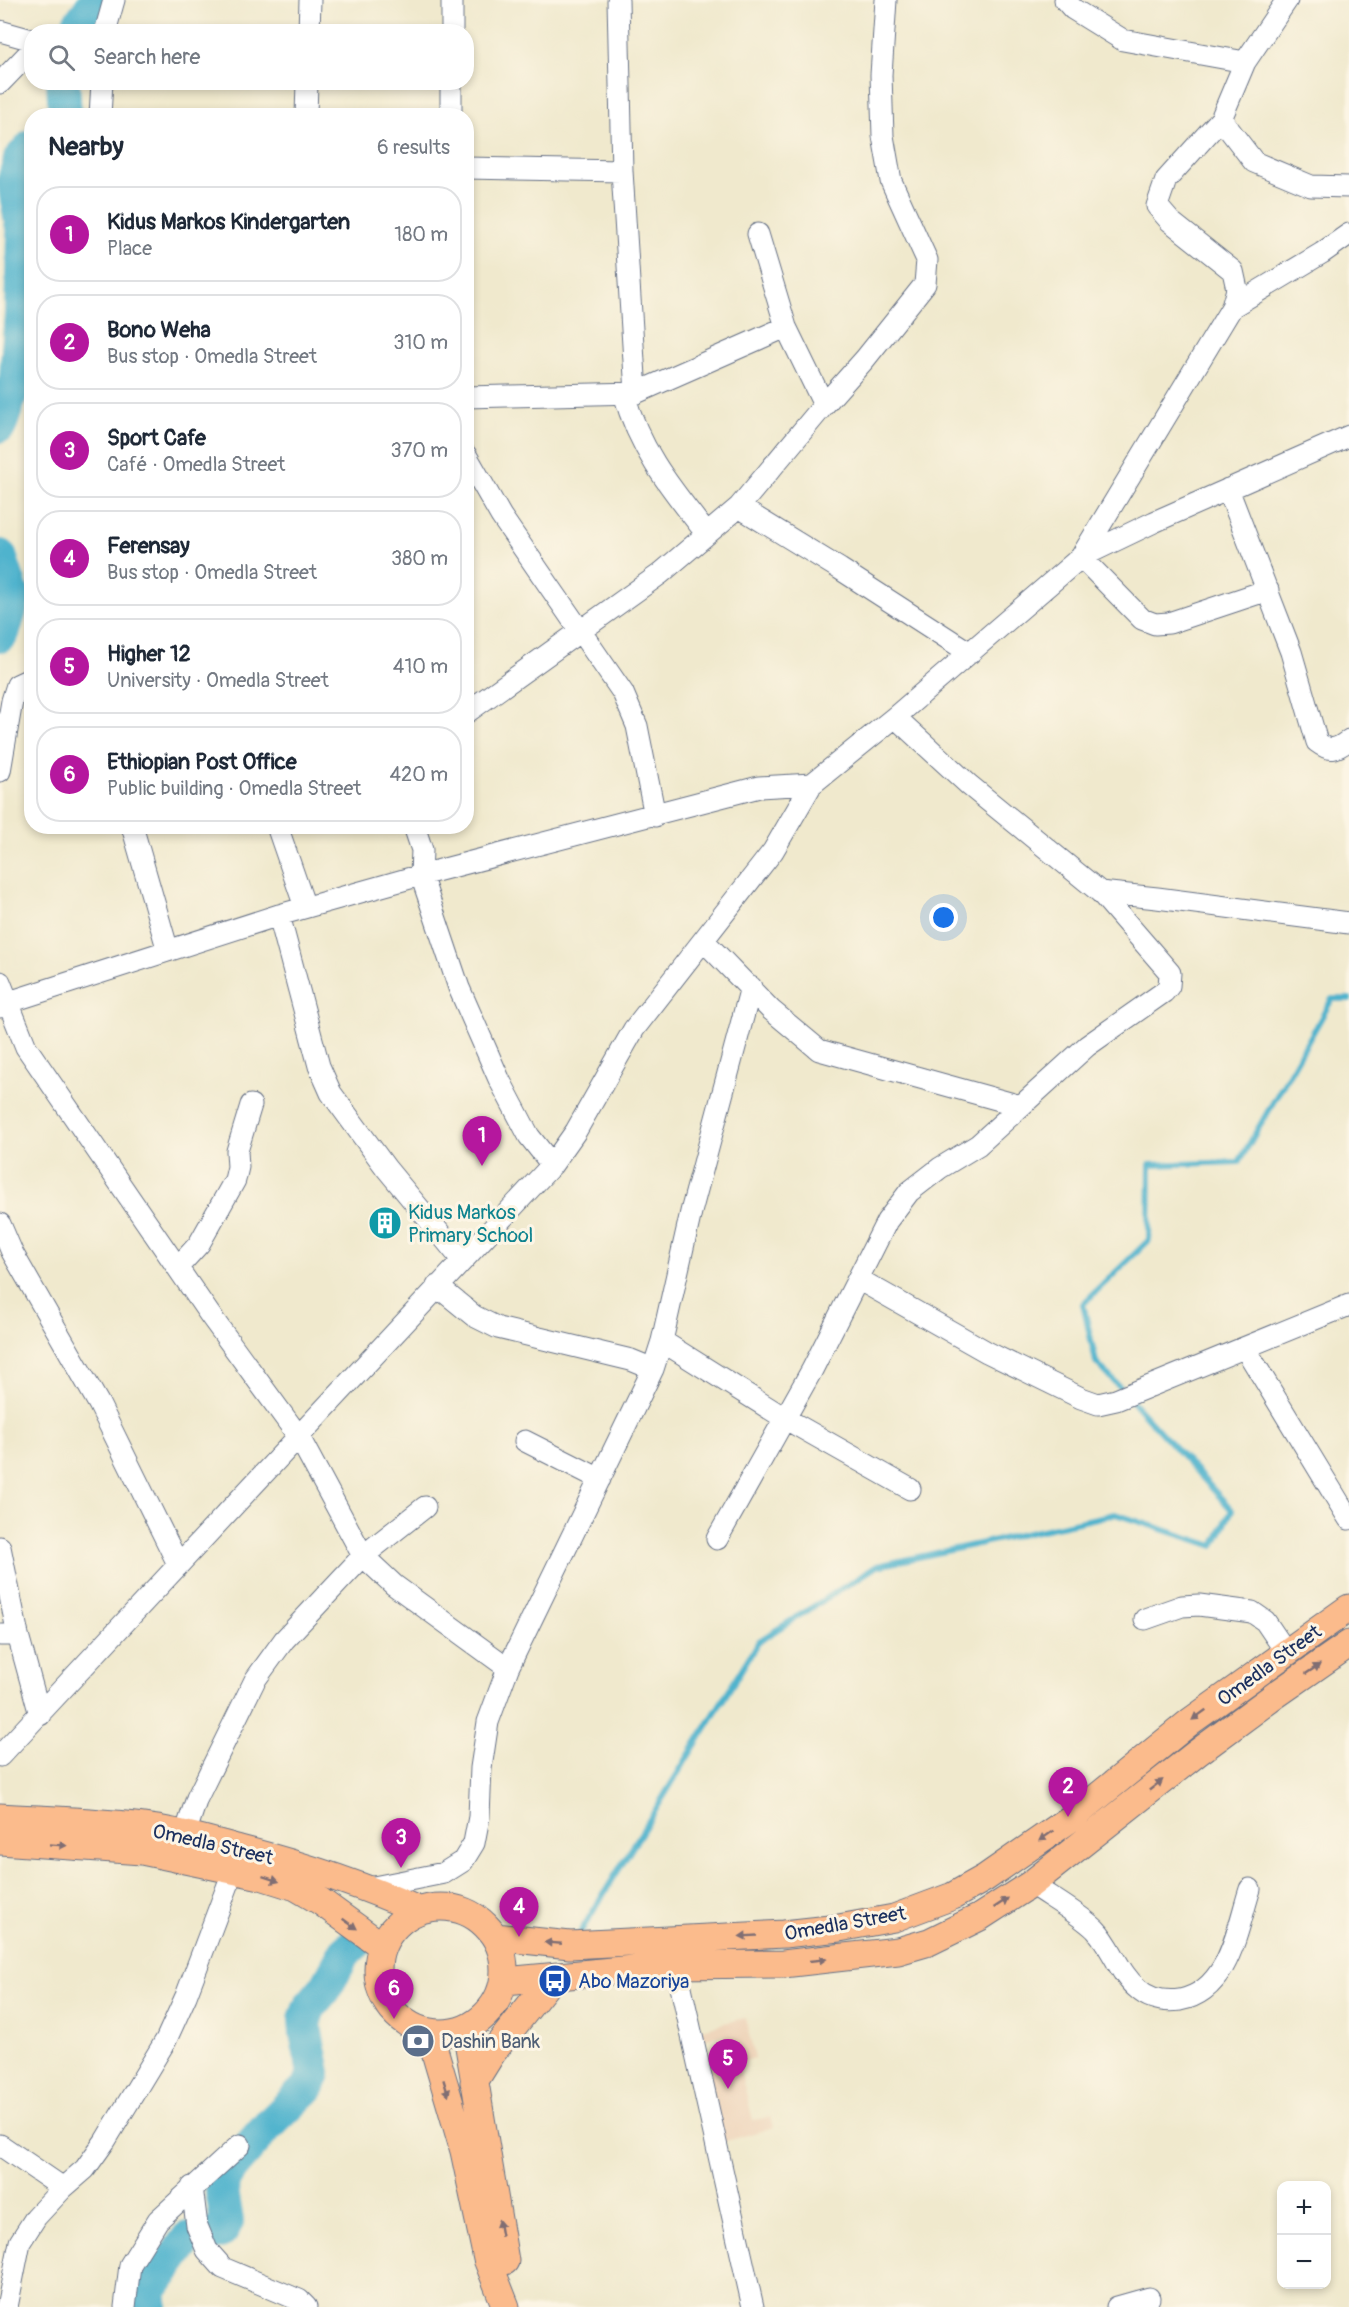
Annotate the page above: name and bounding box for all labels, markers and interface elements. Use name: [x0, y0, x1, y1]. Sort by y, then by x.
search box: [24, 24, 474, 90]
icon: search: [45, 41, 78, 74]
text: Search here: [93, 43, 200, 71]
text: Nearby: [48, 131, 124, 163]
text: 6 results: [377, 135, 450, 160]
text: Kidus Markos Kindergarten: [107, 208, 350, 236]
text: 1: [66, 222, 73, 247]
text: 180 m: [394, 222, 448, 247]
text: Place: [107, 236, 152, 261]
text: Bono Weha: [107, 316, 211, 344]
text: 2: [64, 330, 75, 355]
text: 310 m: [393, 330, 448, 355]
text: Bus stop · Omedla Street: [107, 344, 317, 369]
text: Sport Cafe: [107, 424, 206, 452]
text: 3: [64, 438, 75, 463]
text: 370 m: [391, 438, 448, 463]
text: Café · Omedla Street: [107, 452, 285, 477]
text: Ferensay: [107, 532, 190, 560]
text: 4: [64, 546, 75, 571]
text: 380 m: [391, 546, 448, 571]
text: Bus stop · Omedla Street: [107, 560, 317, 585]
text: Higher 12: [107, 640, 191, 668]
text: 5: [64, 654, 75, 679]
text: 410 m: [393, 654, 448, 679]
text: University · Omedla Street: [107, 668, 329, 693]
text: Ethiopian Post Office: [107, 748, 297, 776]
text: 6: [64, 762, 75, 787]
text: 420 m: [389, 762, 448, 787]
text: Public building · Omedla Street: [107, 776, 361, 801]
your location: [929, 903, 958, 932]
pin: 1: [462, 1116, 502, 1166]
place label: Kidus Markos Primary School: [408, 1200, 533, 1248]
building icon: Kidus Markos Primary School: [367, 1205, 403, 1241]
street label: Omedla Street: [1212, 1619, 1327, 1712]
one-way arrow: [1304, 1663, 1320, 1675]
one-way arrow: [1191, 1709, 1206, 1721]
pin: 2: [1048, 1768, 1088, 1817]
one-way arrow: [1149, 1780, 1164, 1792]
street label: Omedla Street: [150, 1818, 276, 1871]
pin: 3: [382, 1818, 420, 1868]
one-way arrow: [1038, 1830, 1054, 1841]
one-way arrow: [49, 1840, 68, 1850]
one-way arrow: [262, 1875, 280, 1884]
pin: 4: [500, 1888, 538, 1937]
one-way arrow: [993, 1898, 1010, 1909]
street label: Omedla Street: [782, 1900, 909, 1946]
one-way arrow: [342, 1918, 358, 1930]
one-way arrow: [738, 1932, 757, 1941]
one-way arrow: [544, 1938, 563, 1948]
one-way arrow: [809, 1955, 828, 1965]
bus stop icon: Abo Mazoriya: [537, 1963, 573, 1999]
place label: Abo Mazoriya: [578, 1969, 689, 1994]
pin: 6: [374, 1970, 414, 2019]
bank icon: Dashin Bank: [400, 2023, 436, 2059]
place label: Dashin Bank: [441, 2029, 541, 2054]
pin: 5: [708, 2040, 748, 2089]
one-way arrow: [442, 2079, 451, 2097]
map controls: [1277, 2181, 1331, 2289]
button: +: [1277, 2181, 1331, 2235]
one-way arrow: [495, 2218, 504, 2237]
button: −: [1277, 2235, 1331, 2289]

